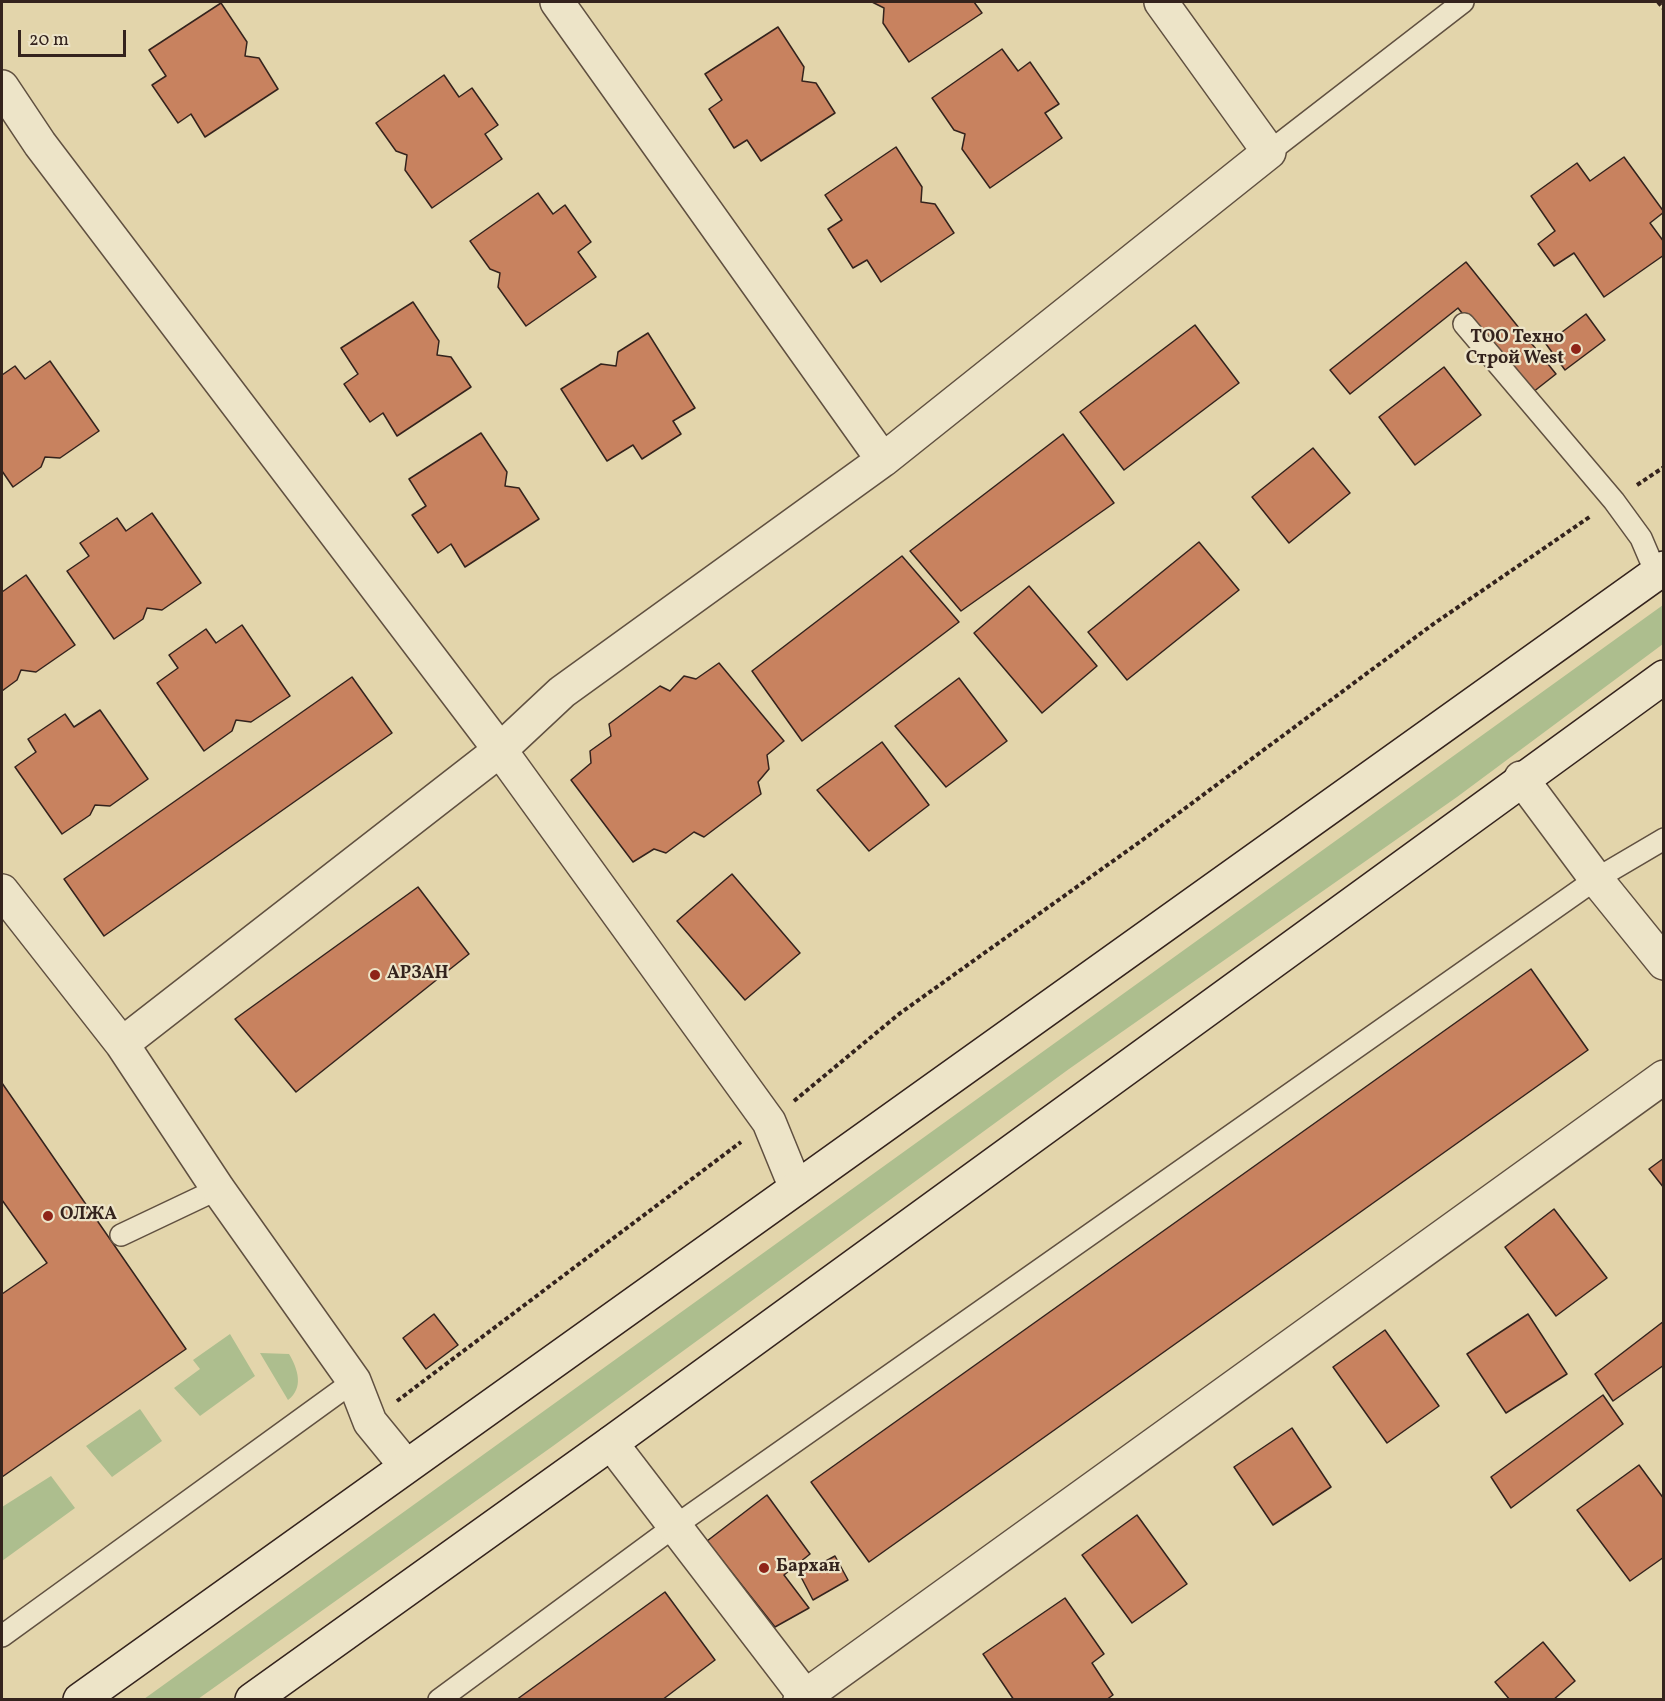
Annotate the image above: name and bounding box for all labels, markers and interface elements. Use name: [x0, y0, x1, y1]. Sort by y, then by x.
scale bar: [21, 18, 129, 56]
text: 20 m: [29, 28, 69, 53]
place label: ТОО Техно Строй West: [1466, 328, 1564, 370]
marker: ТОО Техно Строй West: [1569, 342, 1583, 356]
place label: АРЗАН: [387, 964, 448, 986]
marker: АРЗАН: [368, 968, 382, 982]
place label: ОЛЖА: [60, 1205, 117, 1227]
marker: ОЛЖА: [41, 1209, 55, 1223]
place label: Бархан: [776, 1557, 840, 1579]
marker: Бархан: [757, 1561, 771, 1575]

